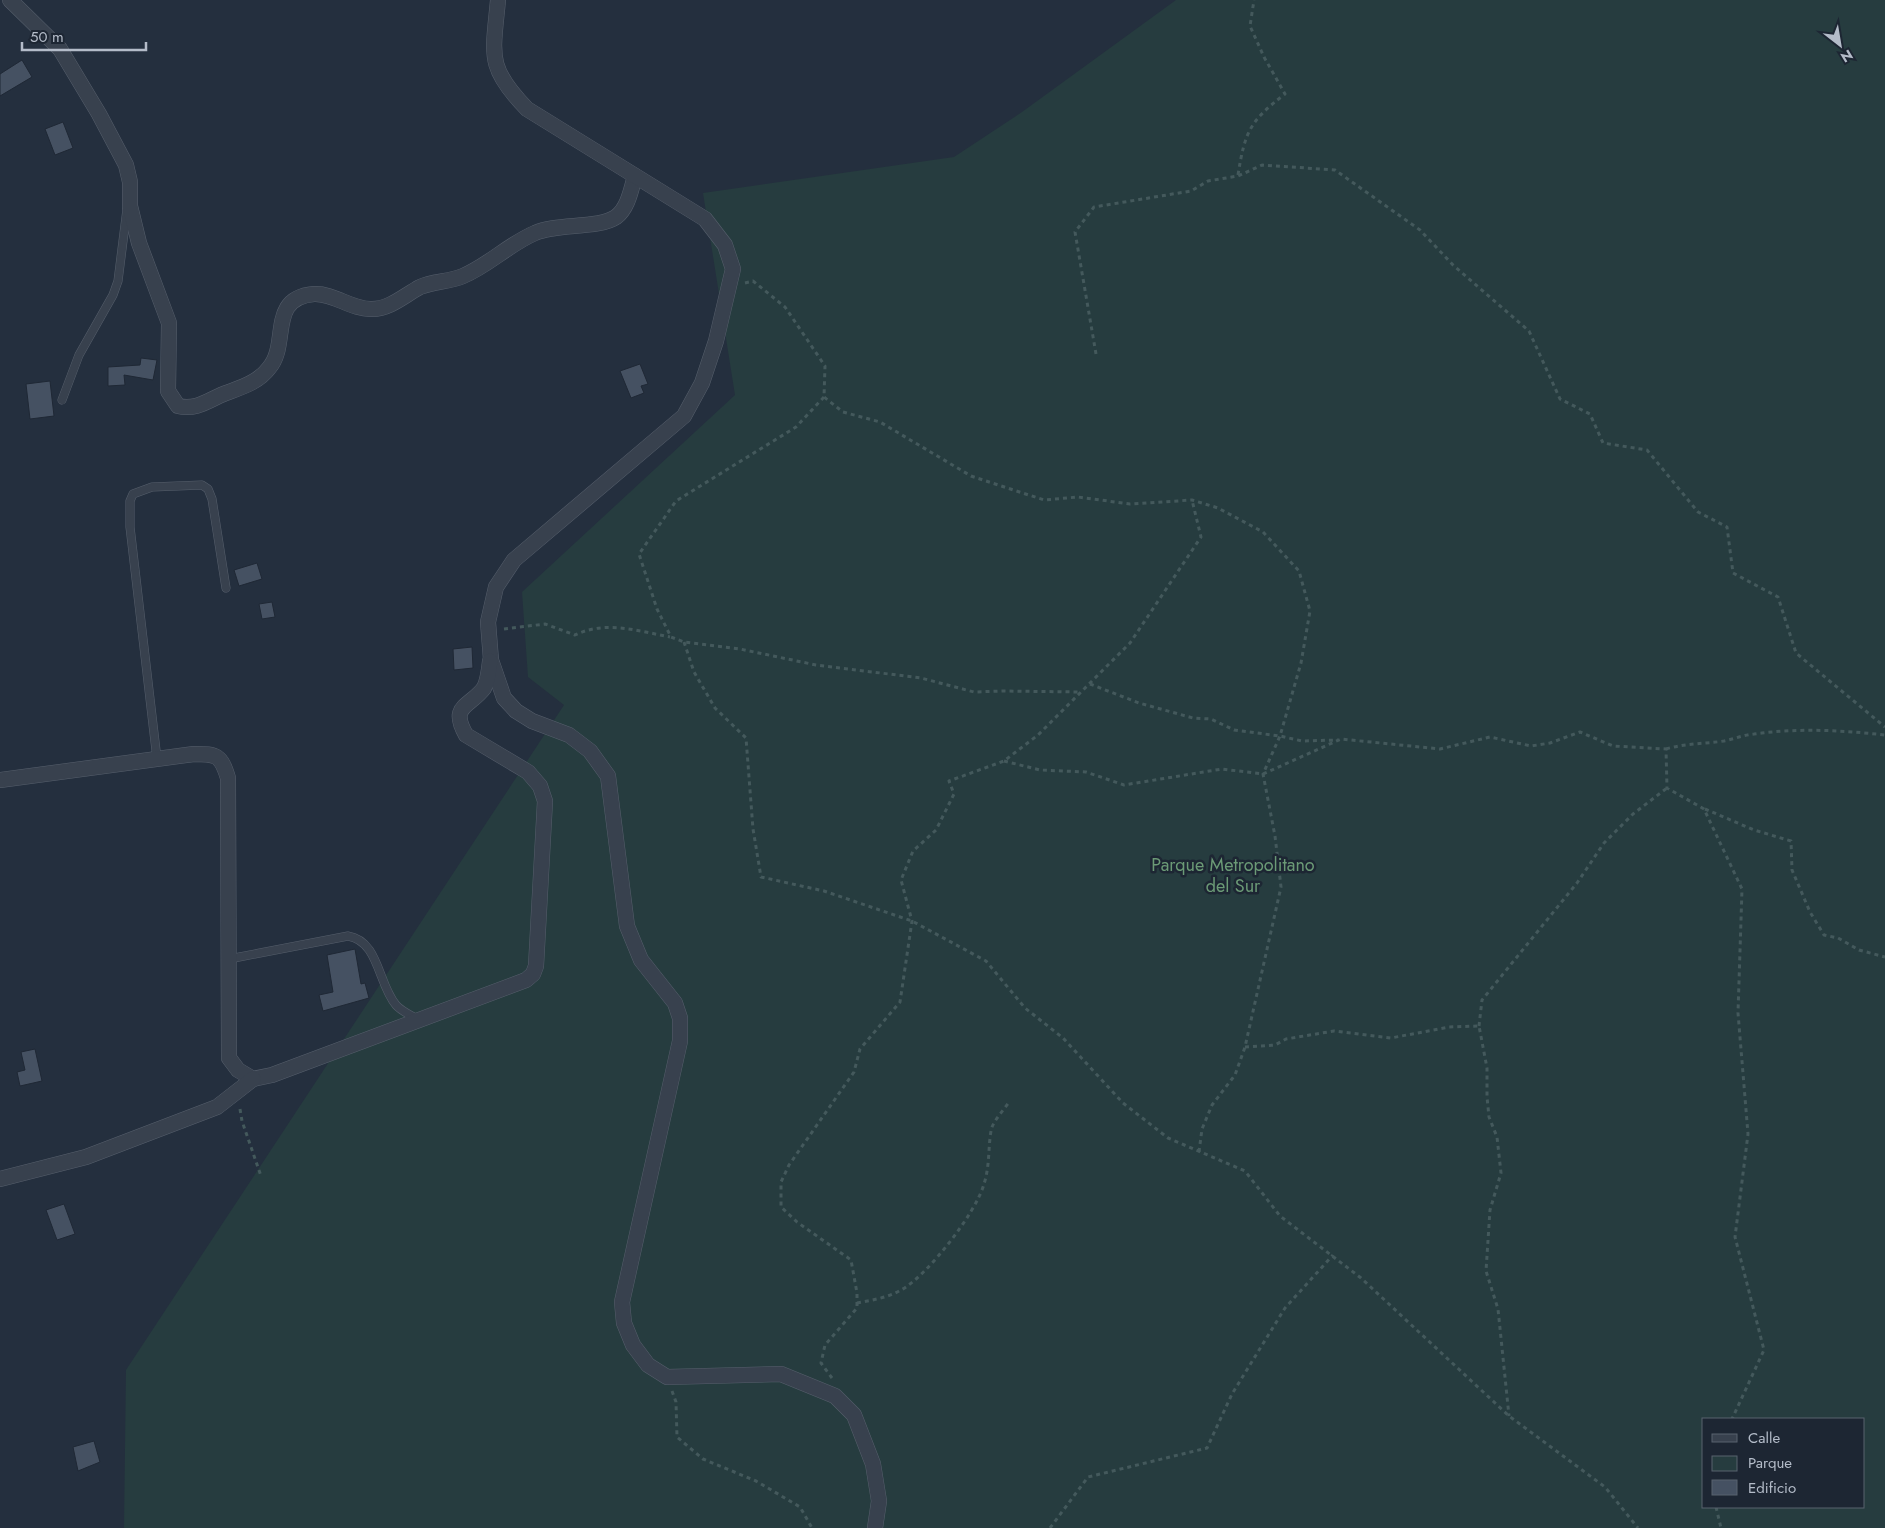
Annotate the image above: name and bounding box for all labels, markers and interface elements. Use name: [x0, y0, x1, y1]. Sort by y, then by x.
scale bar: [22, 20, 146, 52]
north arrow: [1815, 20, 1865, 70]
text: 50 m: [30, 26, 64, 48]
text: N: [1837, 45, 1857, 68]
park label: Parque Metropolitano del Sur: [1151, 852, 1315, 899]
legend: [1702, 1418, 1865, 1508]
text: Calle: [1748, 1427, 1780, 1449]
text: Parque: [1748, 1452, 1792, 1474]
text: Edificio: [1748, 1477, 1796, 1499]

